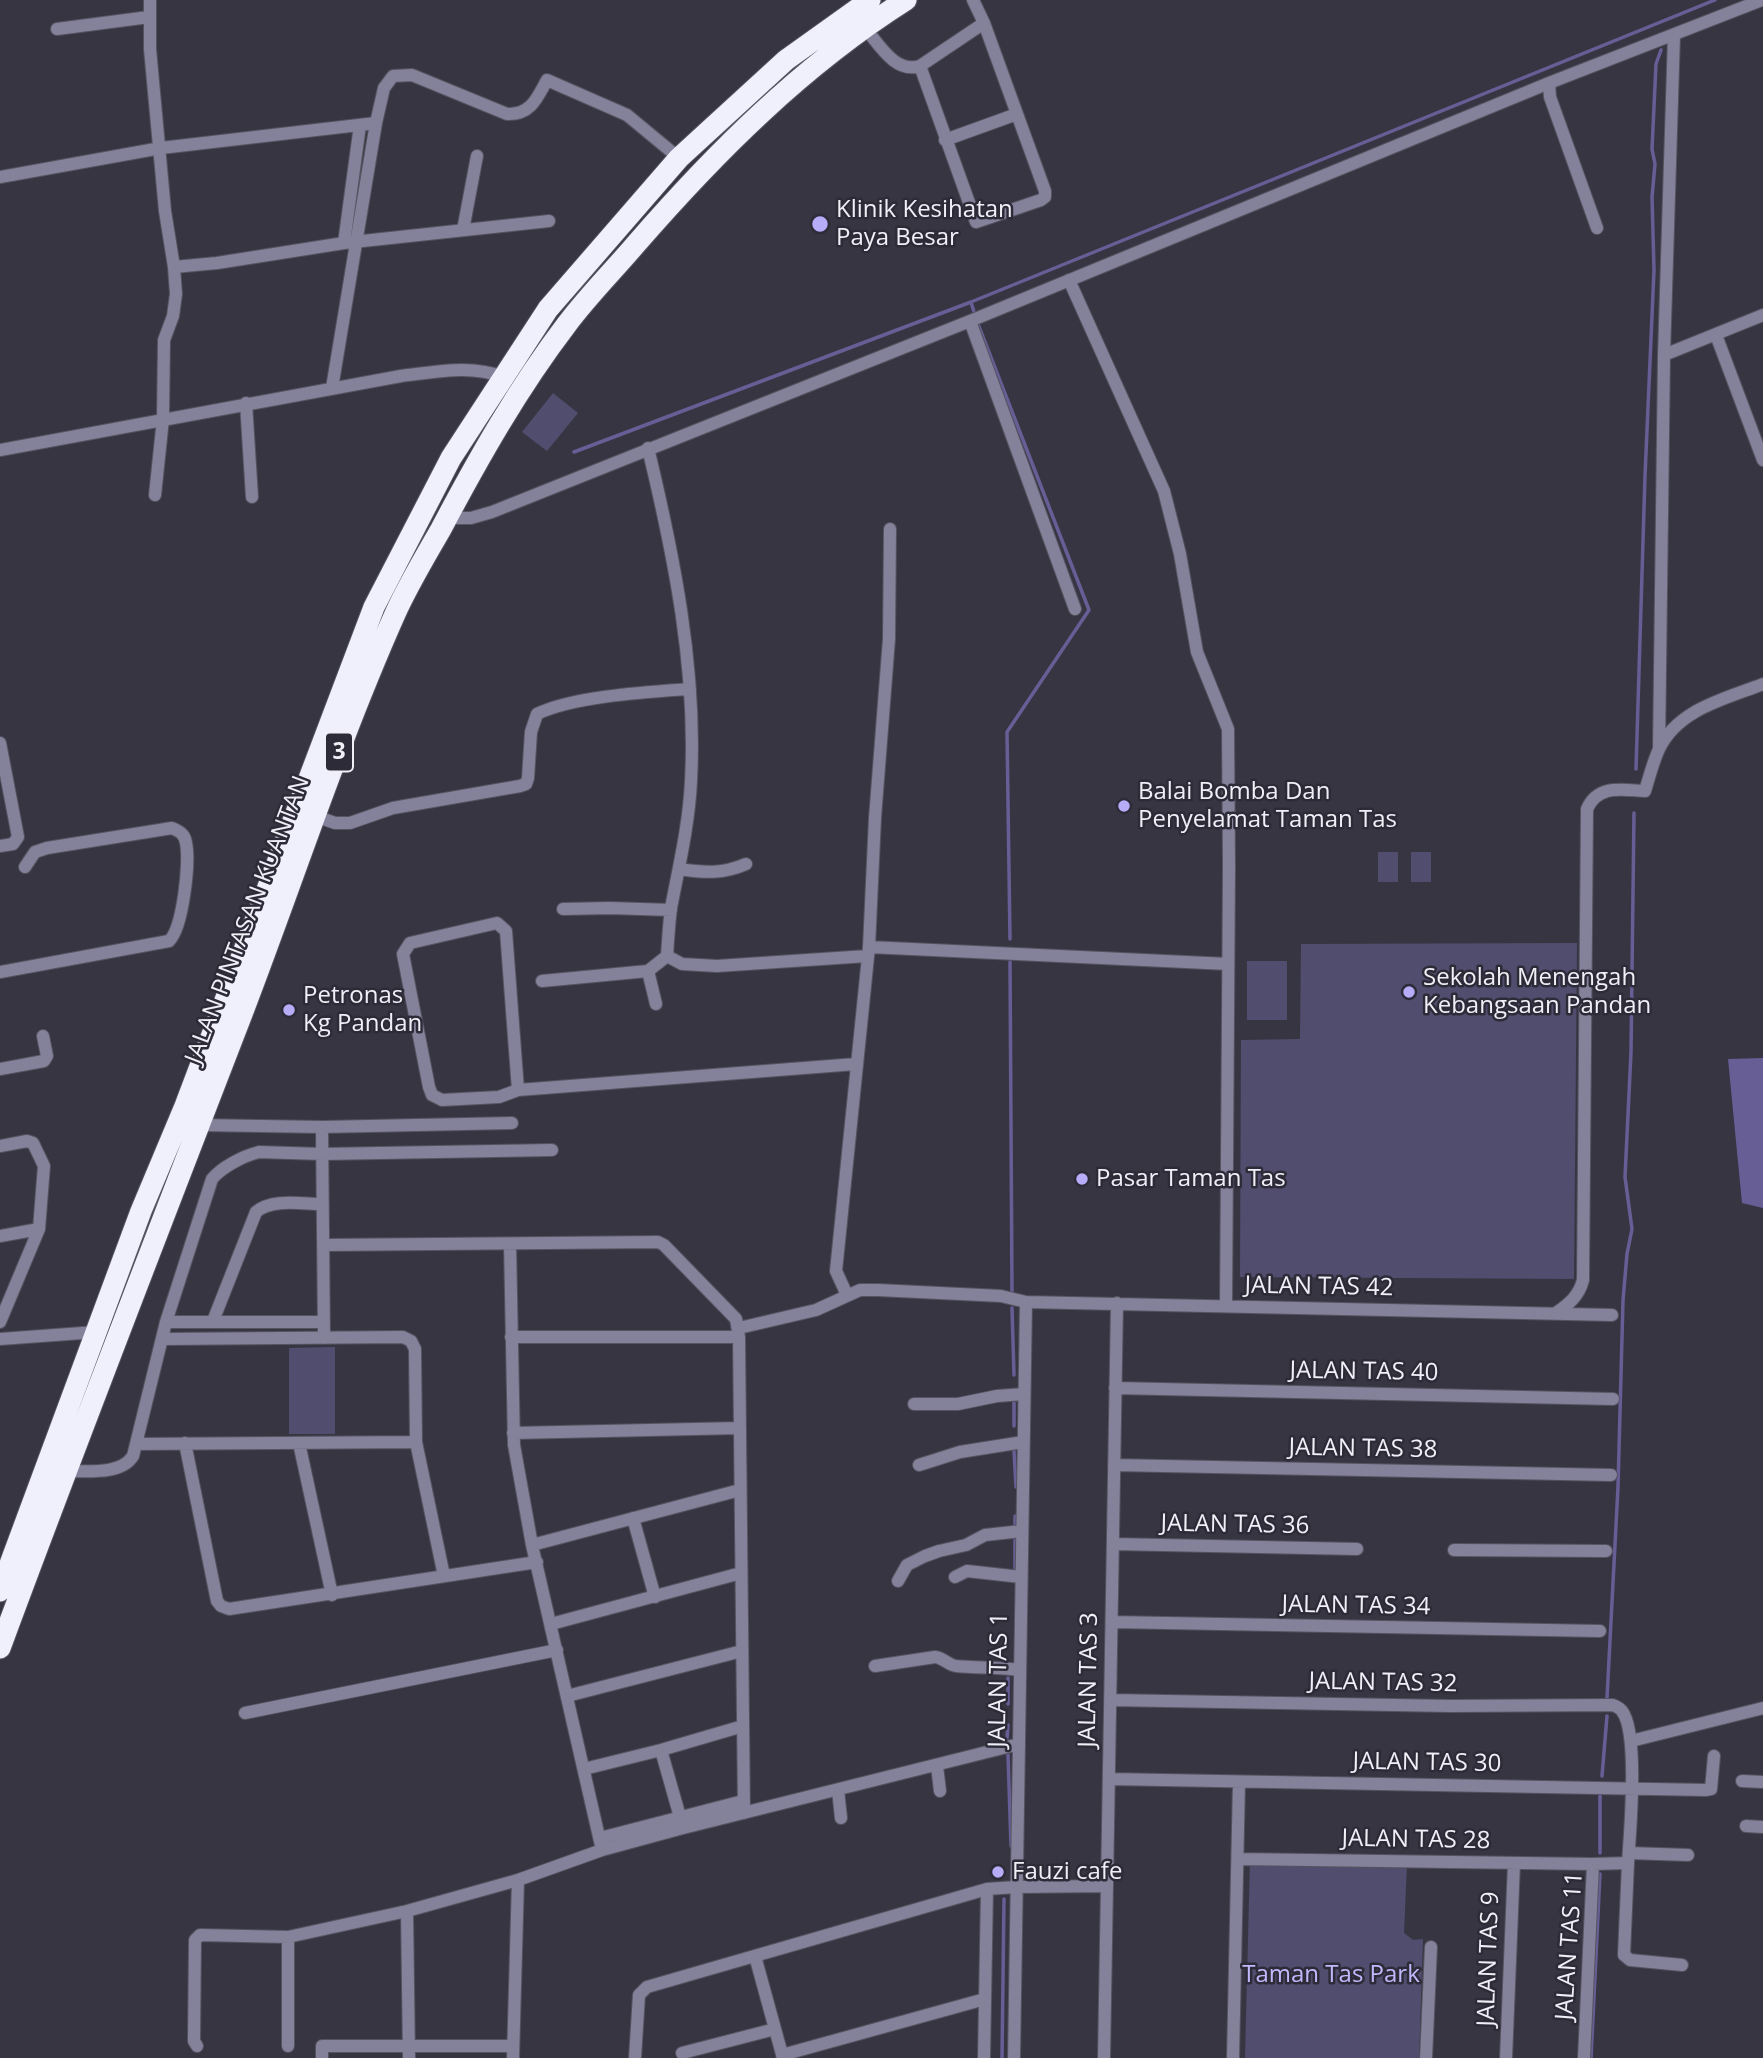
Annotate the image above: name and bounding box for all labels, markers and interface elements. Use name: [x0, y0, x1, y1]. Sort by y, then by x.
place label: Klinik Kesihatan Paya Besar: [836, 196, 1013, 252]
marker: Klinik Kesihatan Paya Besar: [810, 214, 830, 234]
road number: 3: [325, 732, 353, 772]
street label: JALAN PINTASAN KUANTAN: [180, 772, 316, 1068]
place label: Balai Bomba Dan Penyelamat Taman Tas: [1138, 778, 1397, 834]
marker: Balai Bomba Dan Penyelamat Taman Tas: [1116, 798, 1132, 814]
place label: Sekolah Menengah Kebangsaan Pandan: [1423, 964, 1651, 1020]
place label: Petronas Kg Pandan: [303, 982, 422, 1038]
marker: Sekolah Menengah Kebangsaan Pandan: [1401, 984, 1417, 1000]
marker: Petronas Kg Pandan: [281, 1002, 297, 1018]
place label: Pasar Taman Tas: [1096, 1165, 1286, 1193]
marker: Pasar Taman Tas: [1074, 1171, 1090, 1187]
street label: JALAN TAS 42: [1244, 1271, 1394, 1303]
street label: JALAN TAS 40: [1289, 1356, 1439, 1388]
street label: JALAN TAS 38: [1288, 1433, 1438, 1465]
street label: JALAN TAS 36: [1160, 1509, 1310, 1541]
street label: JALAN TAS 34: [1281, 1590, 1431, 1622]
street label: JALAN TAS 1: [983, 1612, 1015, 1748]
street label: JALAN TAS 3: [1073, 1612, 1105, 1748]
street label: JALAN TAS 32: [1308, 1667, 1458, 1699]
street label: JALAN TAS 30: [1352, 1747, 1502, 1779]
street label: JALAN TAS 28: [1341, 1824, 1491, 1856]
place label: Fauzi cafe: [1012, 1858, 1122, 1886]
marker: Fauzi cafe: [990, 1864, 1006, 1880]
street label: JALAN TAS 11: [1550, 1871, 1590, 2021]
street label: JALAN TAS 9: [1472, 1891, 1506, 2027]
park label: Taman Tas Park: [1242, 1961, 1420, 1989]

